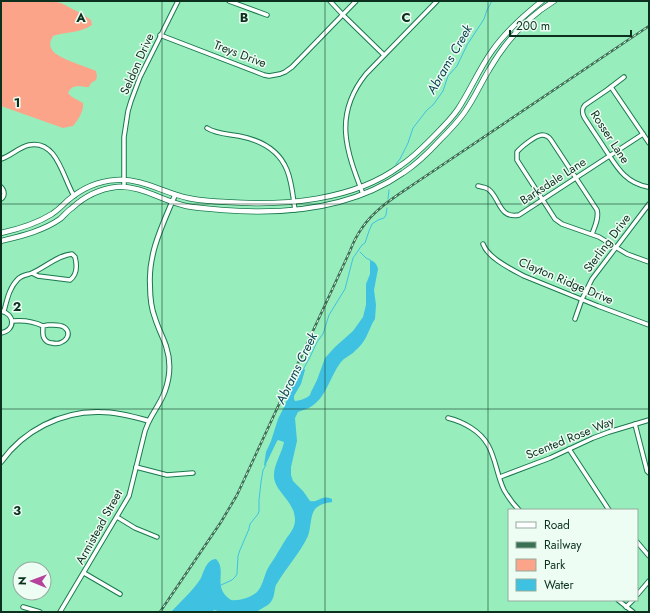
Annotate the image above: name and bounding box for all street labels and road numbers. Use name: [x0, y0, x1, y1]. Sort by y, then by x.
street label: Seldon Drive: [115, 30, 159, 98]
street label: Treys Drive: [211, 36, 269, 72]
street label: Rosser Lane: [586, 107, 634, 167]
street label: Barksdale Lane: [516, 153, 590, 209]
street label: Sterling Drive: [579, 210, 635, 276]
street label: Clayton Ridge Drive: [516, 253, 616, 309]
street label: Scented Rose Way: [523, 412, 618, 464]
street label: Armistead Street: [71, 486, 127, 568]

